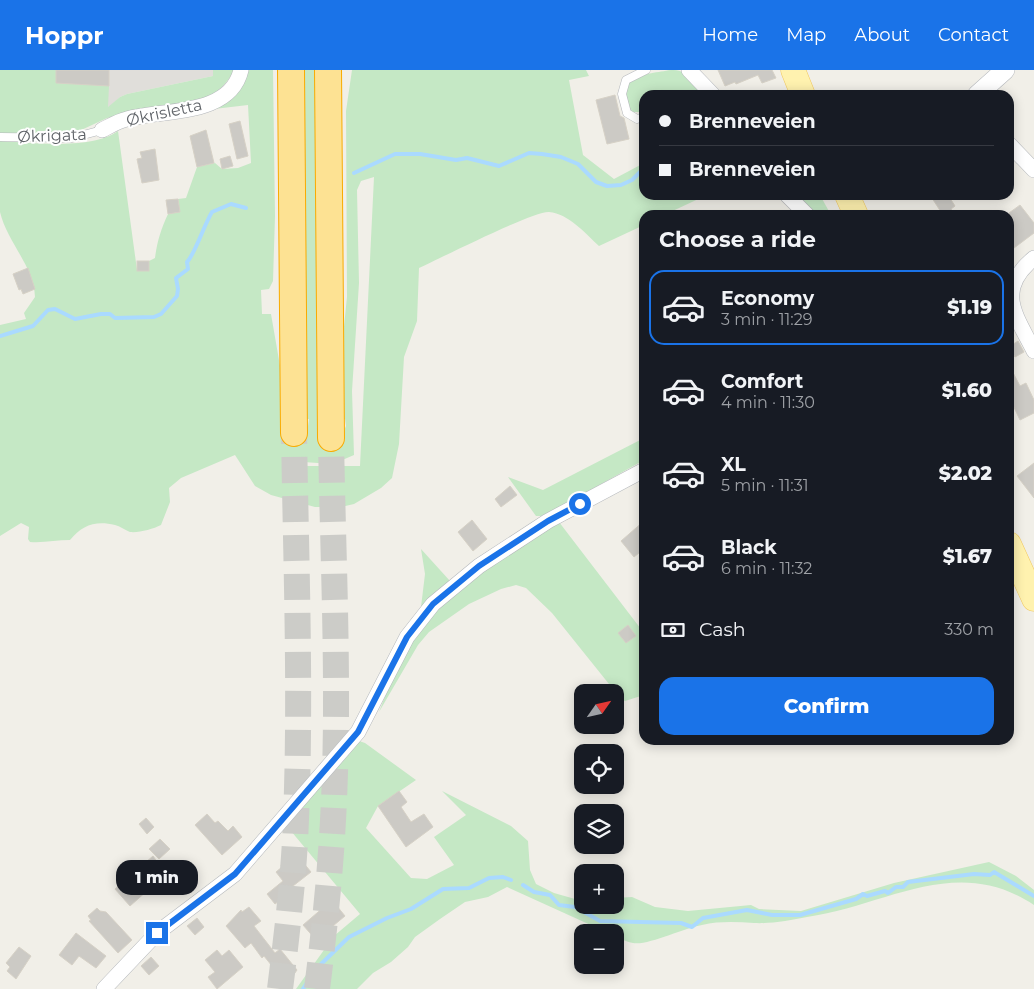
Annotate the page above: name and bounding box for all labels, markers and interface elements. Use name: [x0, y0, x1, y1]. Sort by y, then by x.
text: Hoppr: [25, 21, 104, 50]
text: Home: [702, 24, 758, 46]
text: Map: [786, 24, 826, 46]
text: About: [854, 24, 910, 46]
text: Contact: [938, 24, 1009, 46]
street label: Økrisletta: [124, 95, 204, 130]
text: Brenneveien: [689, 110, 816, 133]
street label: Økrigata: [17, 125, 87, 146]
text: Brenneveien: [689, 158, 816, 181]
text: Choose a ride: [659, 226, 816, 253]
icon: car: [661, 285, 706, 330]
text: Economy: [721, 287, 814, 310]
text: $1.19: [947, 296, 992, 319]
text: 3 min · 11:29: [721, 310, 813, 329]
icon: car: [661, 368, 706, 413]
text: Comfort: [721, 370, 803, 393]
text: $1.60: [942, 379, 992, 402]
text: 4 min · 11:30: [721, 393, 815, 412]
icon: car: [661, 451, 706, 496]
text: XL: [721, 453, 746, 476]
text: $2.02: [939, 462, 992, 485]
text: 5 min · 11:31: [721, 476, 809, 495]
route start: [569, 493, 591, 515]
icon: car: [661, 534, 706, 579]
text: Black: [721, 536, 777, 559]
text: $1.67: [943, 545, 992, 568]
text: 6 min · 11:32: [721, 559, 812, 578]
icon: cash: [659, 616, 687, 644]
text: Cash: [699, 618, 746, 641]
text: 330 m: [944, 620, 994, 639]
button: Confirm: [659, 677, 994, 735]
north arrow: [574, 684, 624, 734]
map controls: [574, 684, 624, 974]
button: locate: [574, 744, 624, 794]
button: layers: [574, 804, 624, 854]
callout: 1 min: [116, 860, 198, 896]
button: +: [574, 864, 624, 914]
text: 1 min: [135, 868, 179, 887]
route end: [146, 922, 168, 944]
button: −: [574, 924, 624, 974]

